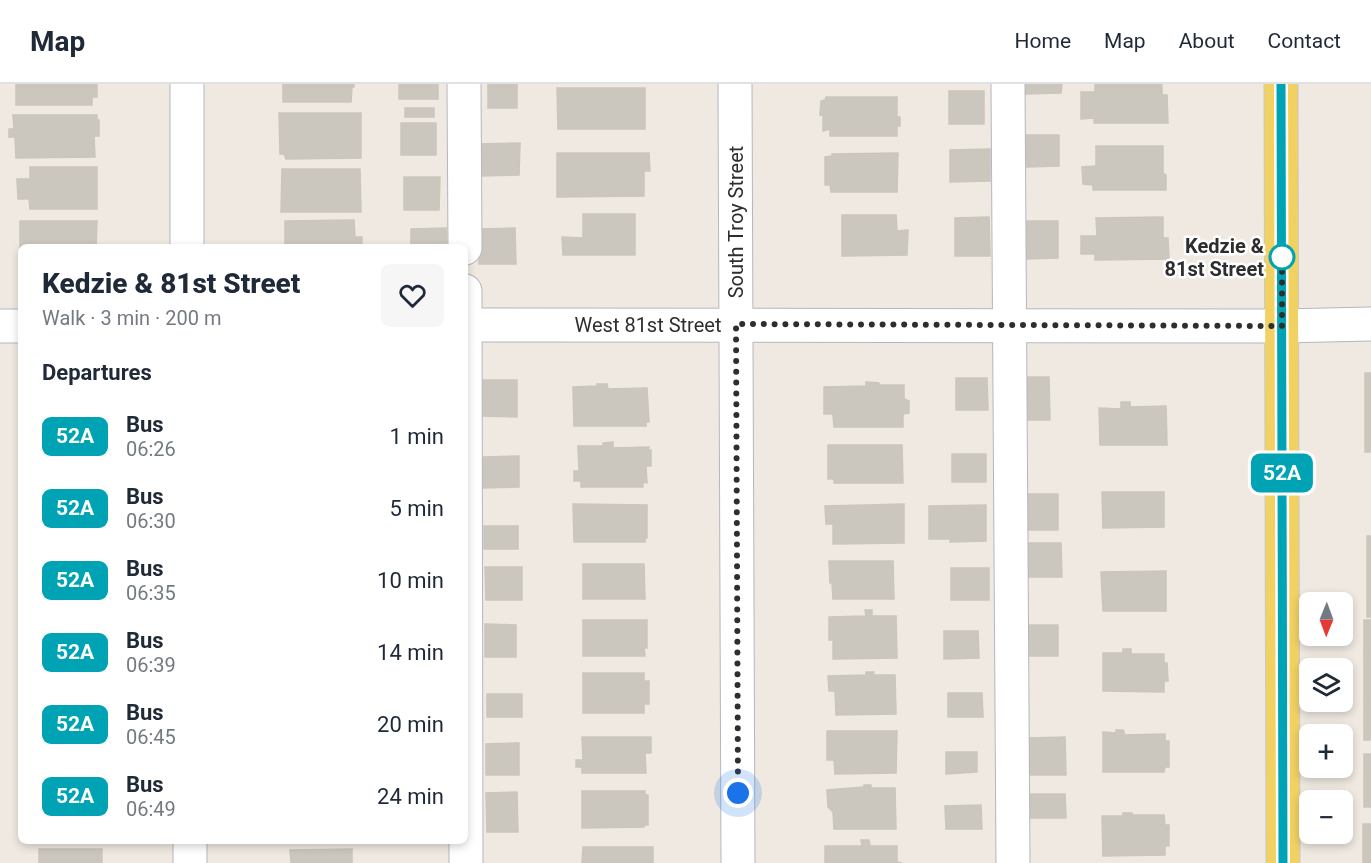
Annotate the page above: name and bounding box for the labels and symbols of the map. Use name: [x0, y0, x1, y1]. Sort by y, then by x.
street label: South Troy Street: [724, 146, 748, 298]
place label: Kedzie & 81st Street: [1164, 234, 1264, 281]
marker: Kedzie & 81st Street: [1269, 244, 1295, 270]
street label: West 81st Street: [575, 313, 721, 337]
line badge: 52A: [1248, 454, 1316, 492]
north arrow: [1299, 592, 1353, 646]
your location: [723, 778, 753, 808]

